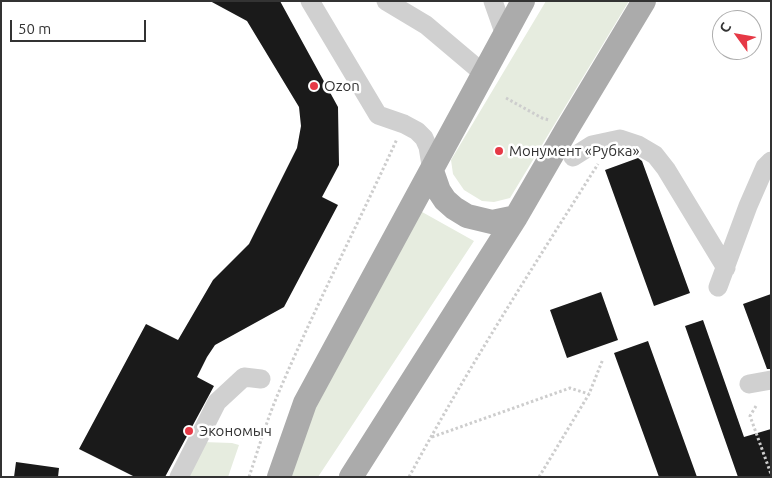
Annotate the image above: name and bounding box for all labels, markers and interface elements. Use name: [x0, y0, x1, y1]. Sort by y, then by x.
scale bar: [12, 10, 149, 42]
north arrow: [712, 10, 762, 60]
text: 50 m: [18, 20, 51, 37]
text: С: [716, 20, 734, 36]
place label: Ozon: [324, 77, 360, 95]
marker: Ozon: [308, 80, 320, 92]
place label: Монумент «Рубка»: [509, 142, 639, 160]
marker: Монумент «Рубка»: [493, 145, 505, 157]
place label: Экономыч: [199, 422, 272, 440]
marker: Экономыч: [183, 425, 195, 437]

